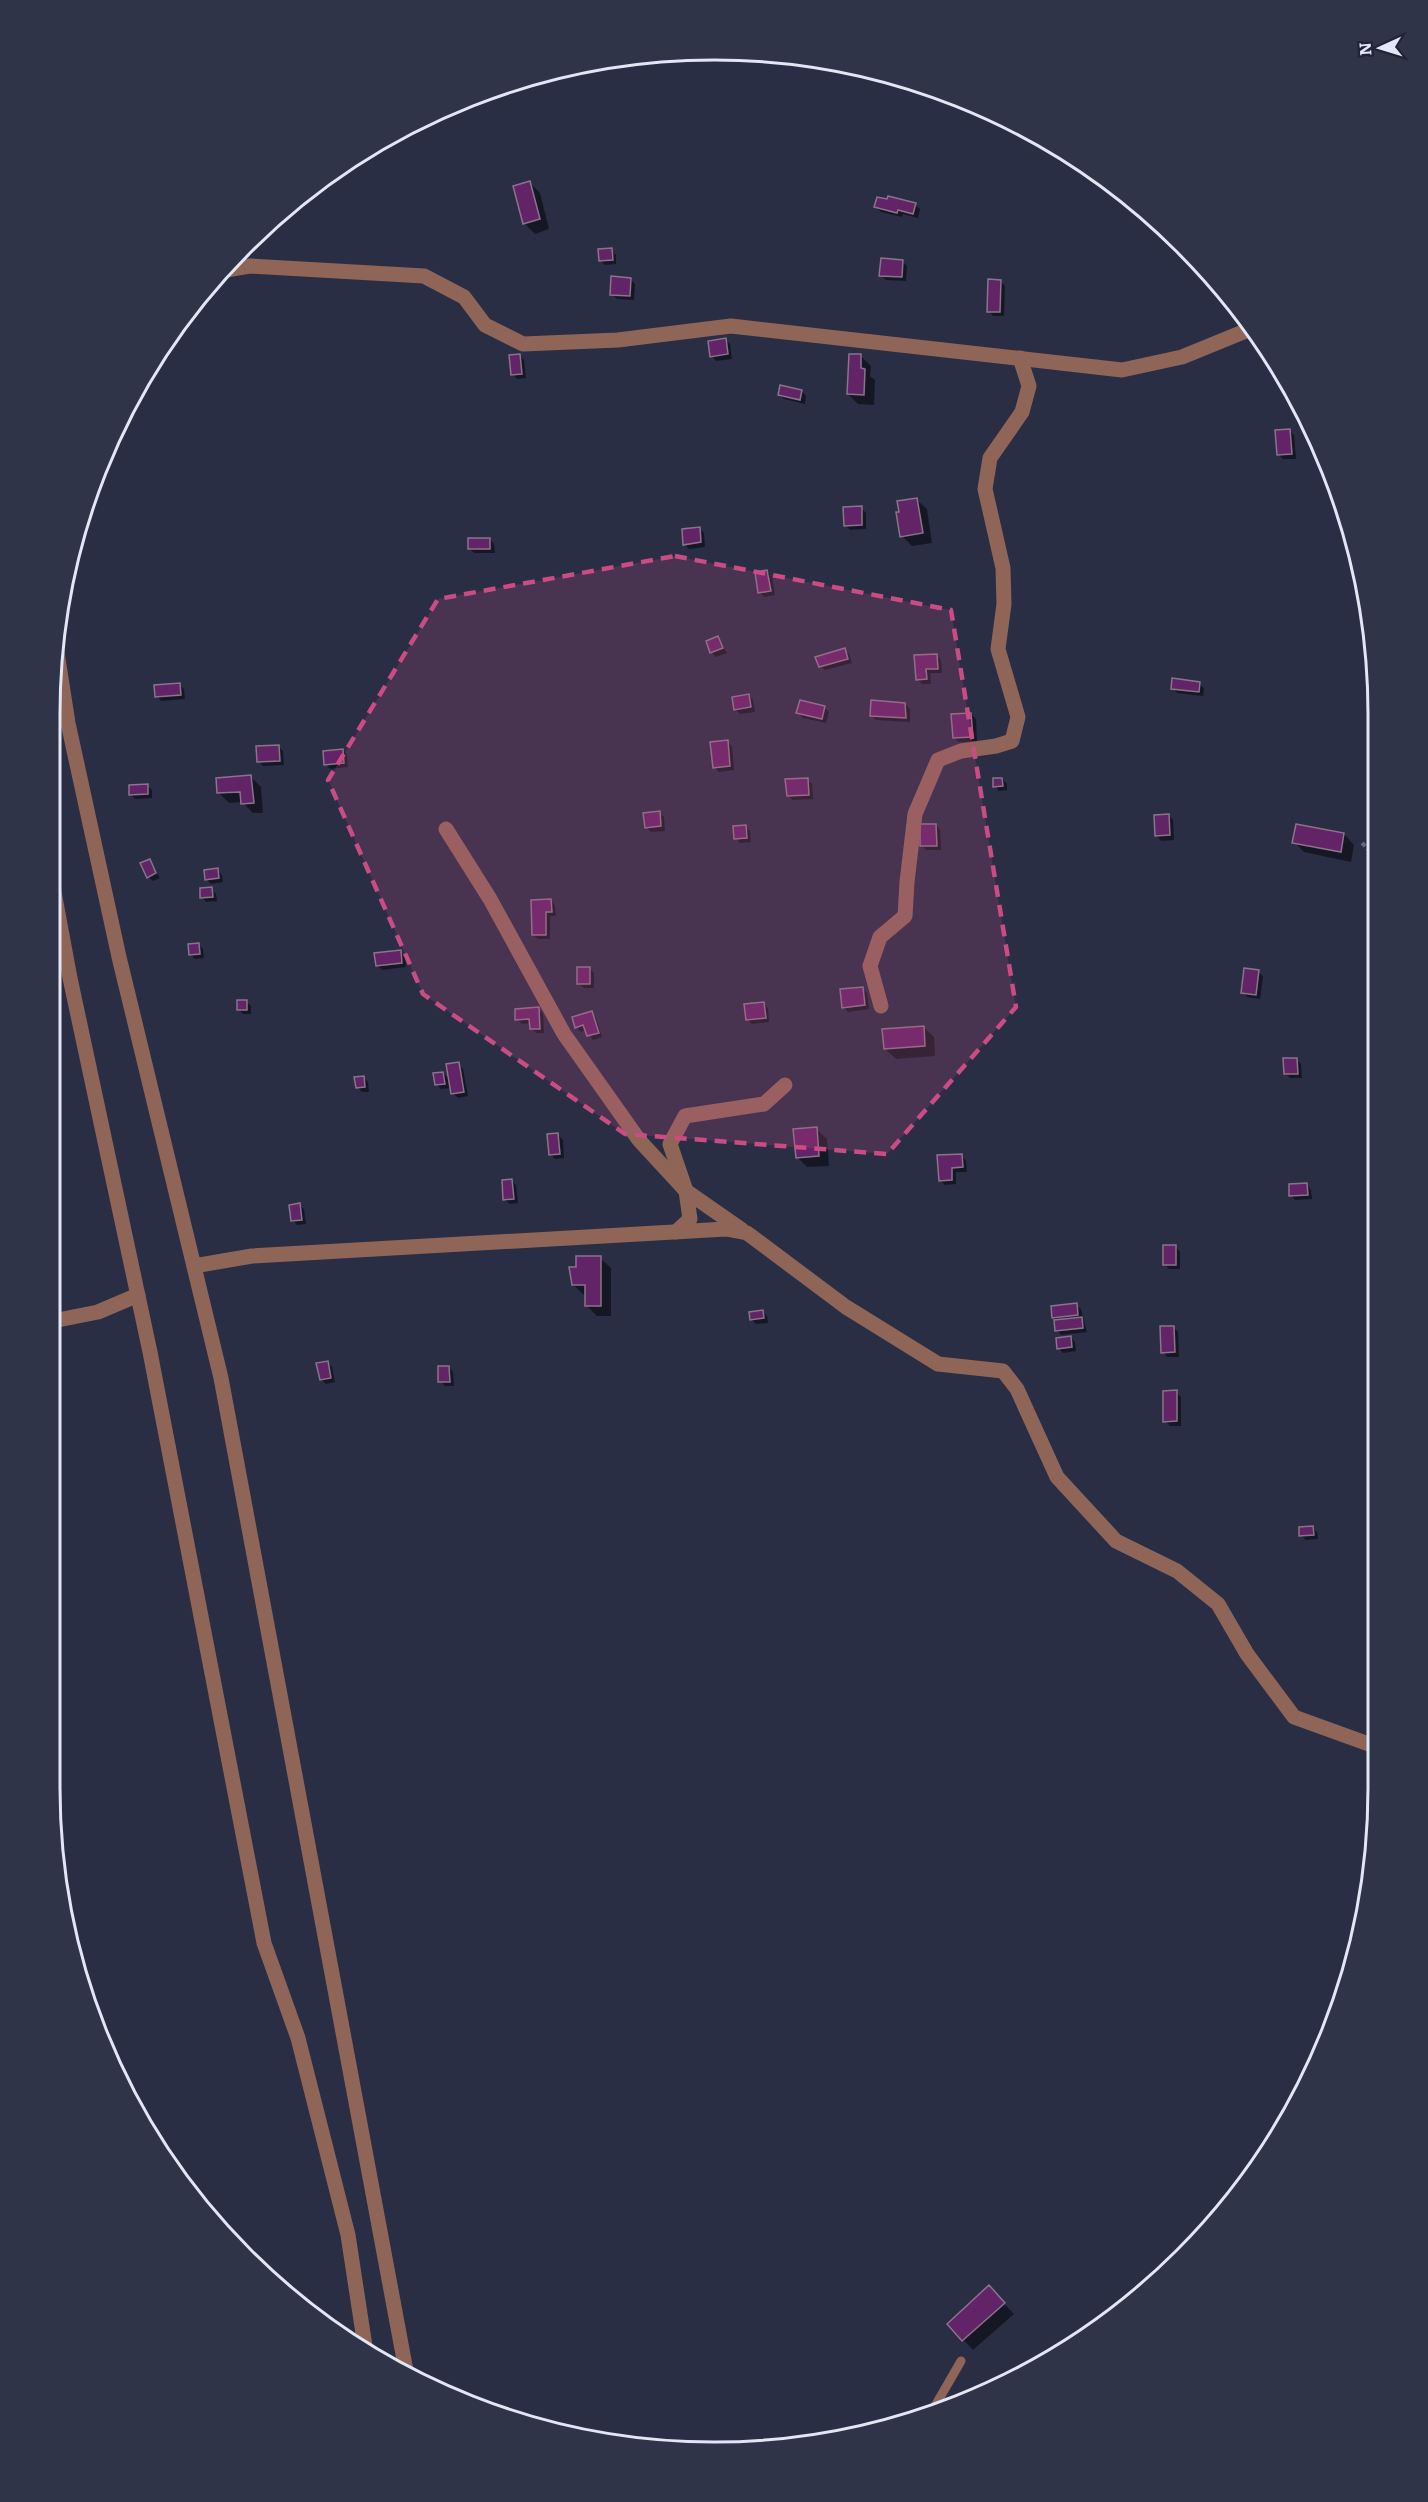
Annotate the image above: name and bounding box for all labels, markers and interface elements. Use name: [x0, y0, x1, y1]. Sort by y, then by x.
north arrow: [1350, 18, 1410, 78]
text: N: [1352, 42, 1376, 57]

